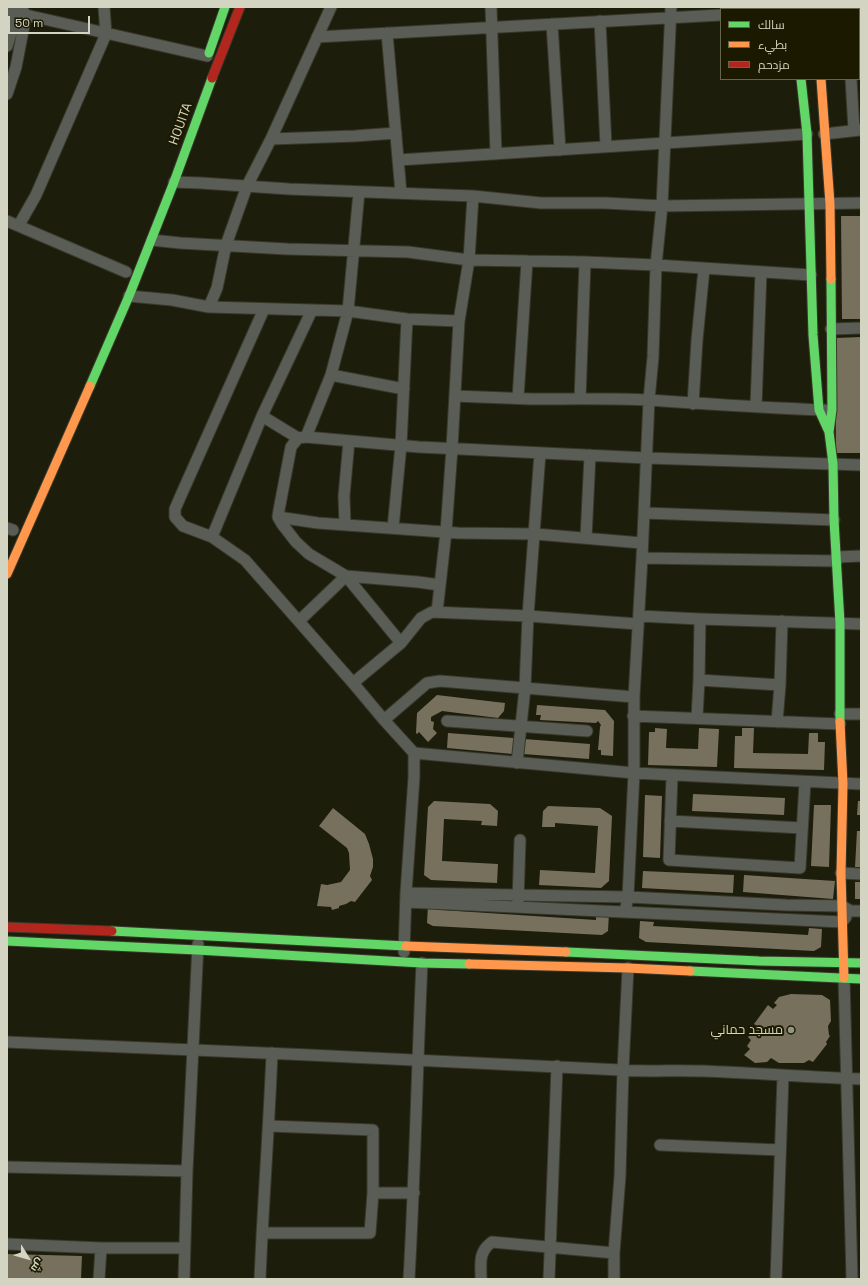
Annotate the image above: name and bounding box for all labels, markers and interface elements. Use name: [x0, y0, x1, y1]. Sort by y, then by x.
scale bar: [10, 8, 92, 34]
legend: [720, 8, 860, 80]
text: 50 m: [15, 15, 43, 31]
text: سالك: [758, 17, 785, 33]
text: بطيء: [758, 37, 787, 53]
text: مزدحم: [758, 57, 790, 73]
street label: HOUITA: [166, 101, 196, 147]
place label: مسجد حماني: [711, 1022, 783, 1038]
marker: مسجد حماني: [786, 1025, 796, 1035]
north arrow: [8, 1238, 48, 1278]
text: ش: [28, 1255, 47, 1275]

